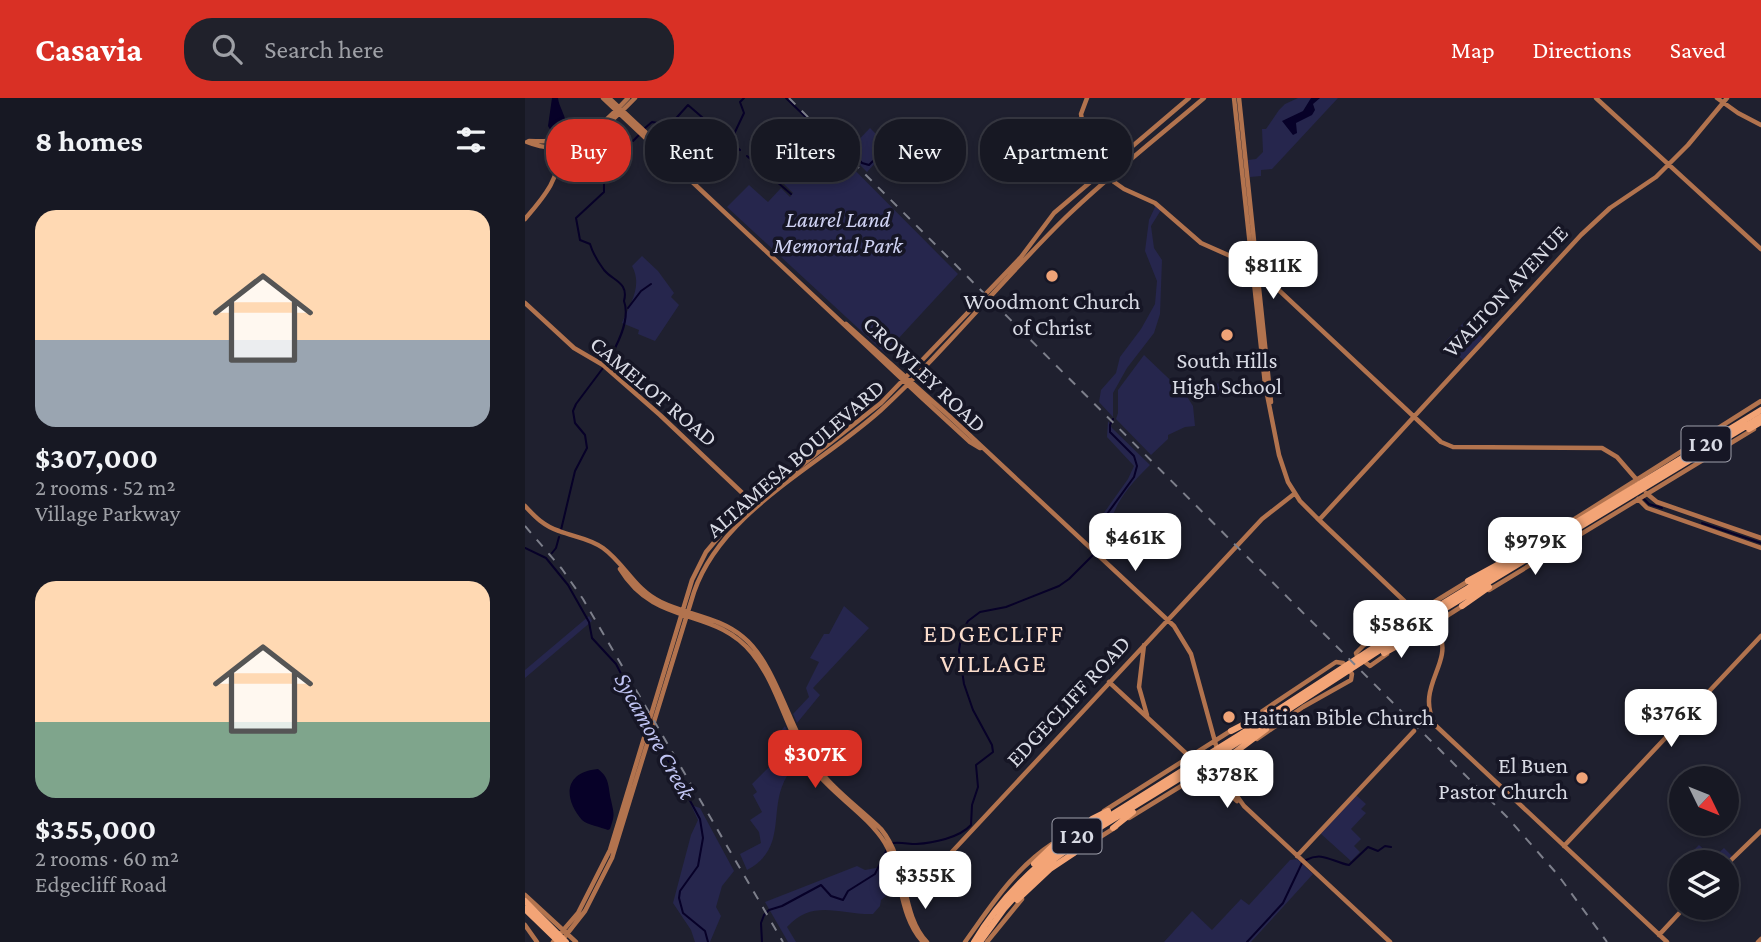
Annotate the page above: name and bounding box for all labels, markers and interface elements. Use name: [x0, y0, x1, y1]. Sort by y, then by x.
search box: [184, 18, 674, 81]
icon: search: [208, 30, 246, 68]
text: Casavia: [35, 31, 142, 68]
text: Search here: [264, 35, 384, 64]
text: Map: [1451, 36, 1495, 63]
text: Directions: [1533, 36, 1632, 63]
text: Saved: [1670, 36, 1726, 63]
chip: Buy: [546, 119, 631, 182]
chip: Rent: [645, 119, 737, 182]
chip: Filters: [751, 119, 860, 182]
chip: New: [874, 119, 966, 182]
chip: Apartment: [980, 119, 1132, 182]
icon: filters: [452, 121, 490, 159]
text: 8 homes: [35, 124, 143, 157]
park label: Laurel Land Memorial Park: [772, 206, 904, 258]
street label: WALTON AVENUE: [1437, 219, 1573, 363]
pin: $811K: [1224, 242, 1322, 301]
text: $811K: [1245, 251, 1301, 277]
icon: home: [200, 255, 326, 381]
marker: Woodmont Church of Christ: [1044, 268, 1060, 284]
place label: Woodmont Church of Christ: [964, 288, 1140, 340]
street label: CROWLEY ROAD: [858, 310, 992, 438]
marker: South Hills High School: [1219, 327, 1235, 343]
street label: CAMELOT ROAD: [585, 330, 723, 452]
place label: South Hills High School: [1172, 347, 1282, 399]
street label: ALTAMESA BOULEVARD: [701, 374, 889, 542]
road number: I 20: [1681, 426, 1731, 462]
text: $307,000: [35, 441, 158, 474]
text: 2 rooms · 52 m²: [35, 474, 175, 500]
text: Village Parkway: [35, 500, 180, 526]
pin: $461K: [1086, 514, 1184, 573]
pin: $979K: [1486, 518, 1584, 577]
text: $461K: [1105, 523, 1165, 549]
text: $979K: [1504, 527, 1566, 553]
pin: $586K: [1352, 601, 1450, 660]
text: $586K: [1369, 610, 1433, 636]
district label: EDGECLIFF VILLAGE: [923, 619, 1065, 678]
icon: home: [200, 626, 326, 752]
street label: EDGECLIFF ROAD: [1001, 630, 1135, 772]
water label: Sycamore Creek: [609, 668, 702, 805]
pin: $376K: [1622, 690, 1720, 749]
text: $376K: [1641, 699, 1701, 725]
place label: Haitian Bible Church: [1243, 704, 1434, 730]
marker: Haitian Bible Church: [1221, 709, 1237, 725]
pin: $307K: [766, 730, 864, 790]
text: $307K: [784, 740, 846, 766]
pin: $378K: [1178, 750, 1276, 810]
place label: El Buen Pastor Church: [1438, 752, 1568, 804]
text: $378K: [1196, 760, 1258, 786]
north arrow: [1669, 766, 1739, 836]
map controls: [1669, 766, 1739, 920]
marker: El Buen Pastor Church: [1574, 770, 1590, 786]
text: $355,000: [35, 812, 156, 845]
road number: I 20: [1053, 818, 1101, 854]
text: 2 rooms · 60 m²: [35, 845, 179, 871]
button: layers: [1669, 850, 1739, 920]
pin: $355K: [876, 852, 974, 911]
text: $355K: [895, 861, 955, 887]
text: Edgecliff Road: [35, 871, 167, 897]

